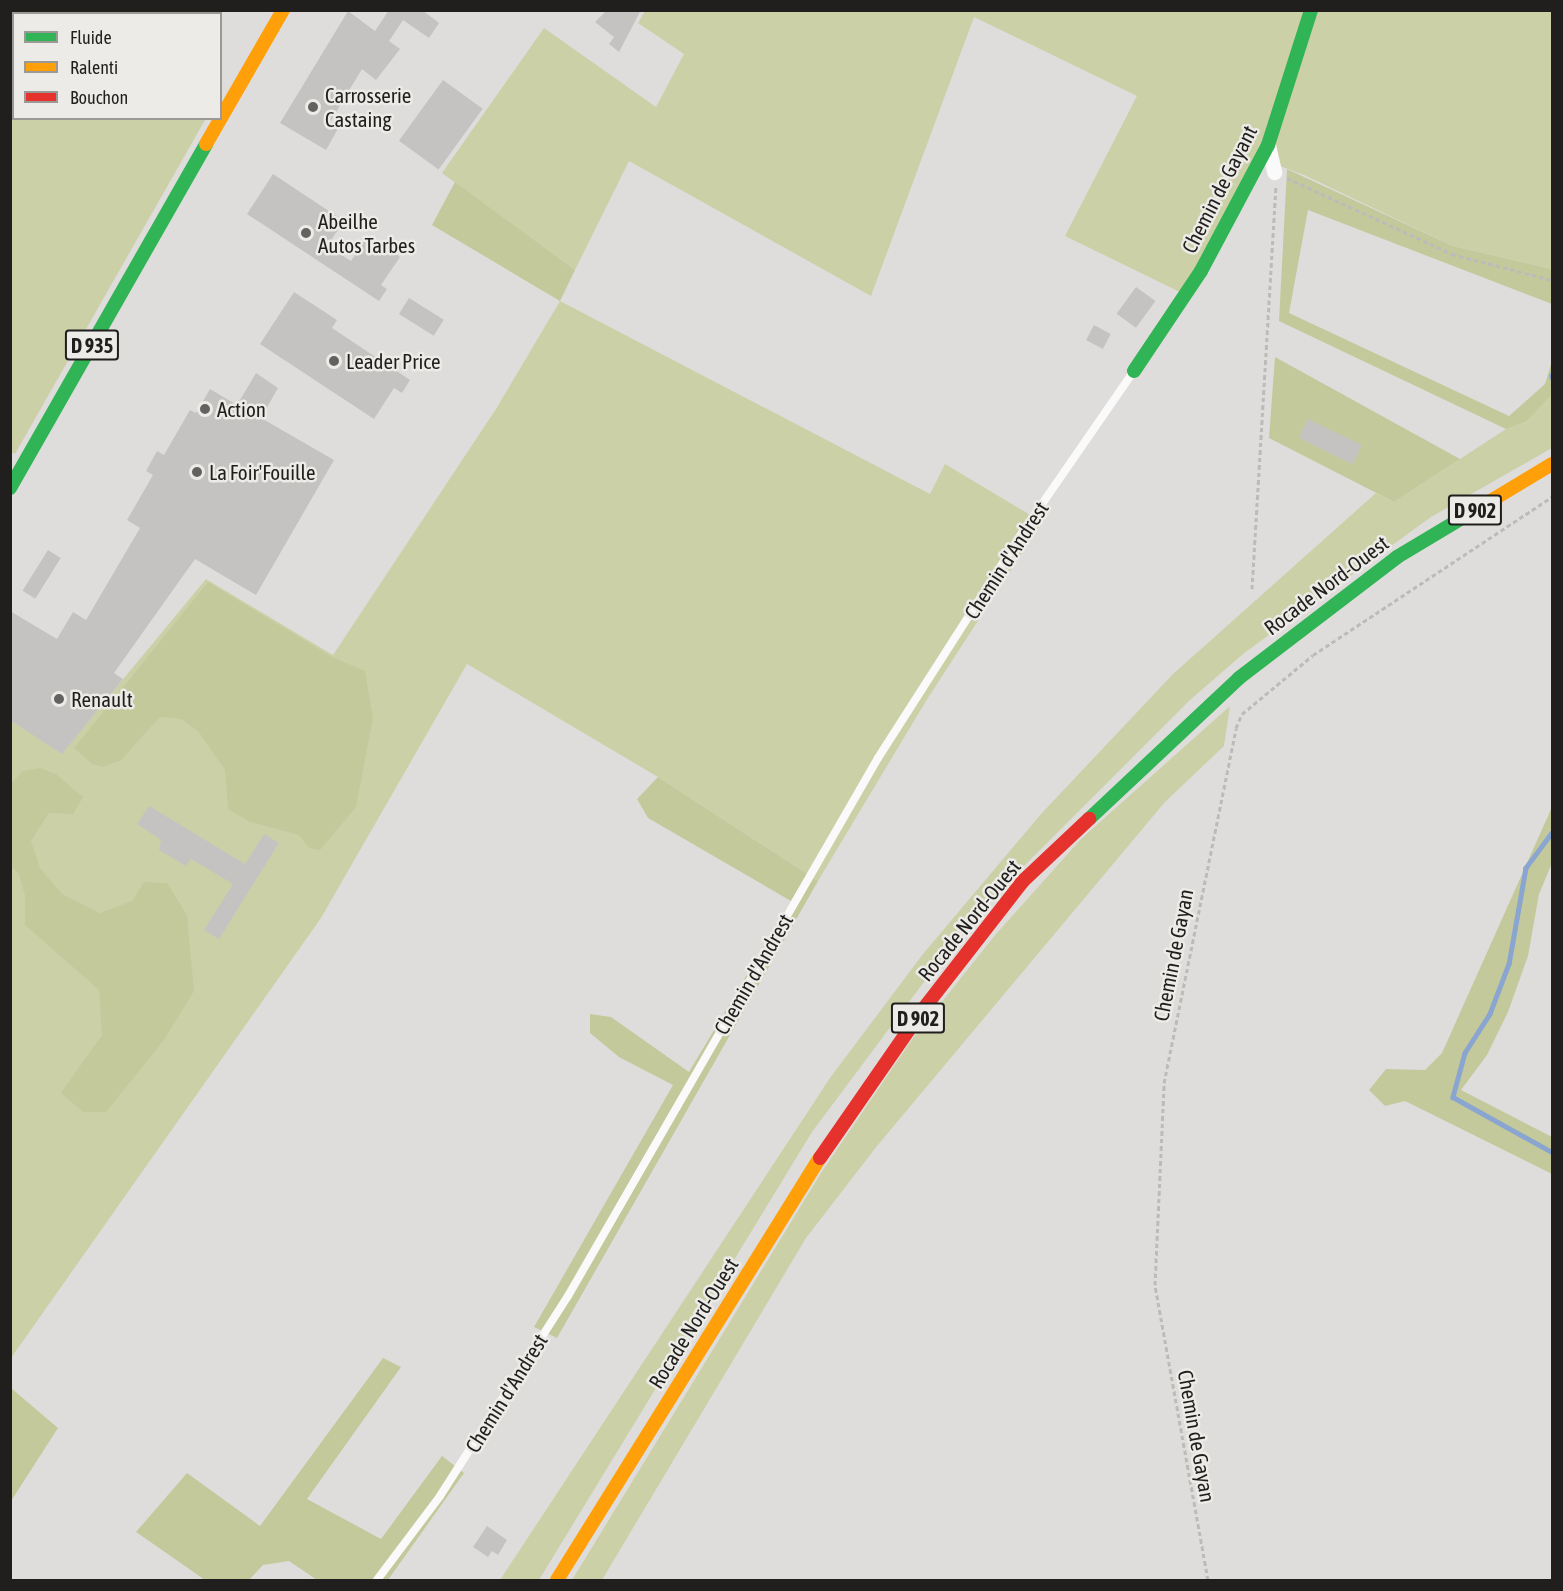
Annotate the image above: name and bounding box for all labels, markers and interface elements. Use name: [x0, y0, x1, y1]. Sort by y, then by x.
legend: [12, 12, 222, 120]
text: Fluide: [70, 27, 112, 48]
text: Ralenti: [70, 57, 118, 78]
place label: Carrosserie Castaing: [325, 82, 411, 132]
text: Bouchon: [70, 87, 128, 108]
marker: Carrosserie Castaing: [306, 100, 320, 114]
street label: Chemin de Gayant: [1176, 121, 1262, 257]
place label: Abeilhe Autos Tarbes: [318, 208, 415, 258]
marker: Abeilhe Autos Tarbes: [299, 226, 313, 240]
road number: D 935: [64, 328, 121, 362]
place label: Leader Price: [346, 348, 441, 374]
marker: Leader Price: [327, 354, 341, 368]
place label: Action: [217, 396, 266, 422]
marker: Action: [198, 402, 212, 416]
place label: La Foir'Fouille: [209, 459, 315, 485]
marker: La Foir'Fouille: [190, 465, 204, 479]
road number: D 902: [1446, 493, 1504, 527]
street label: Chemin d'Andrest: [959, 496, 1053, 624]
street label: Rocade Nord-Ouest: [1259, 530, 1393, 640]
place label: Renault: [71, 686, 133, 712]
marker: Renault: [52, 692, 66, 706]
street label: Rocade Nord-Ouest: [912, 854, 1026, 986]
street label: Chemin de Gayan: [1148, 887, 1198, 1023]
street label: Chemin d'Andrest: [708, 909, 798, 1039]
road number: D 902: [890, 1001, 946, 1035]
street label: Rocade Nord-Ouest: [643, 1253, 743, 1393]
street label: Chemin d'Andrest: [459, 1329, 553, 1457]
street label: Chemin de Gayan: [1173, 1368, 1221, 1504]

